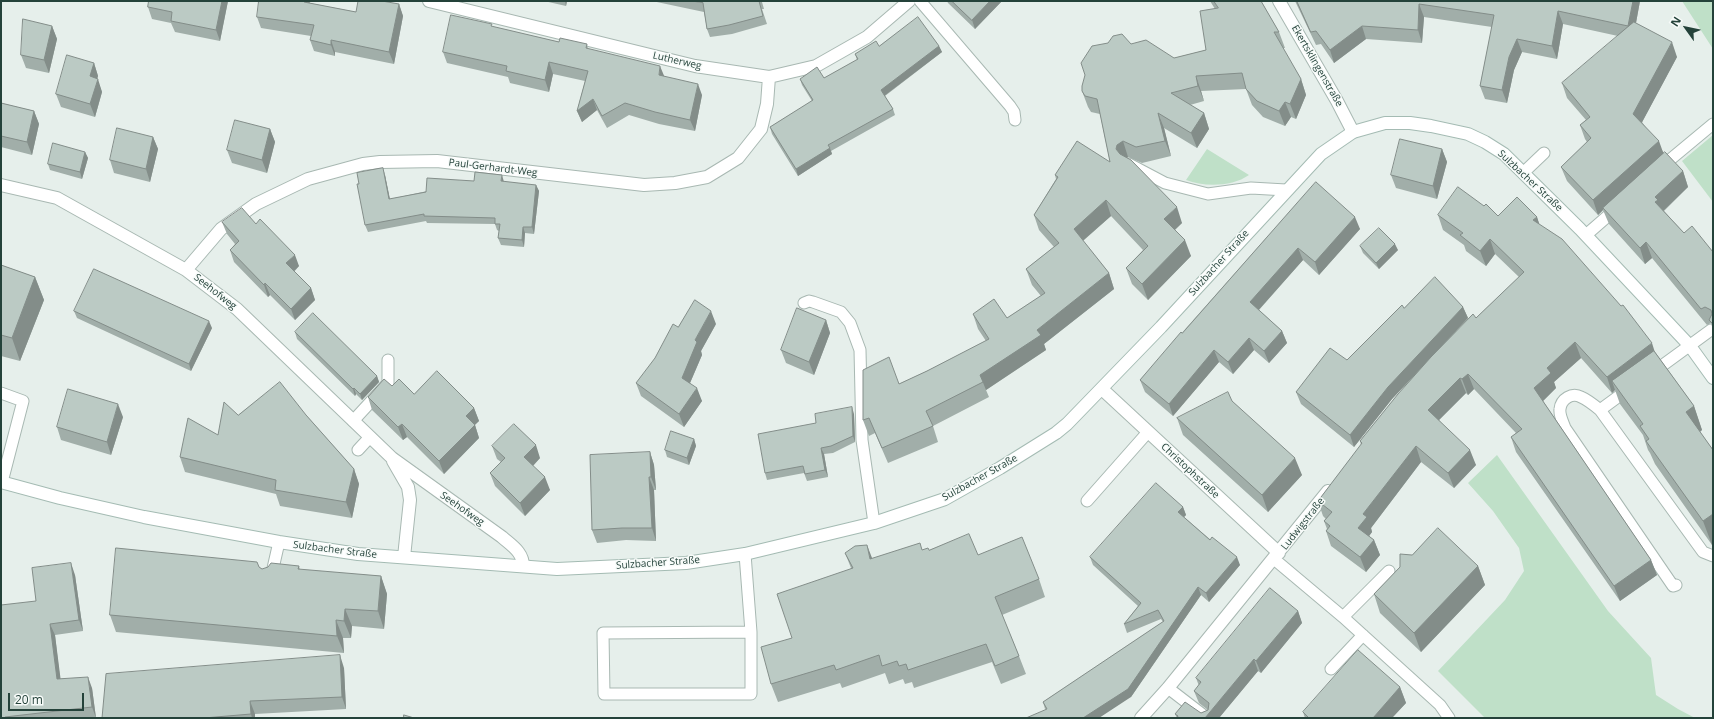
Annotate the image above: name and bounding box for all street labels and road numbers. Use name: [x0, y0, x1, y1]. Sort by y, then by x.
street label: Ekertsklingenstraße: [1289, 23, 1345, 109]
street label: Lutherweg: [652, 50, 702, 72]
street label: Sulzbacher Straße: [1495, 148, 1565, 214]
street label: Paul-Gerhardt-Weg: [448, 157, 538, 179]
street label: Sulzbacher Straße: [1186, 228, 1252, 298]
street label: Seehofweg: [191, 272, 239, 312]
street label: Christophstraße: [1158, 441, 1222, 501]
street label: Sulzbacher Straße: [940, 452, 1020, 504]
street label: Seehofweg: [438, 489, 486, 529]
street label: Ludwigstraße: [1279, 495, 1327, 553]
street label: Sulzbacher Straße: [292, 539, 378, 561]
street label: Sulzbacher Straße: [616, 554, 700, 572]

